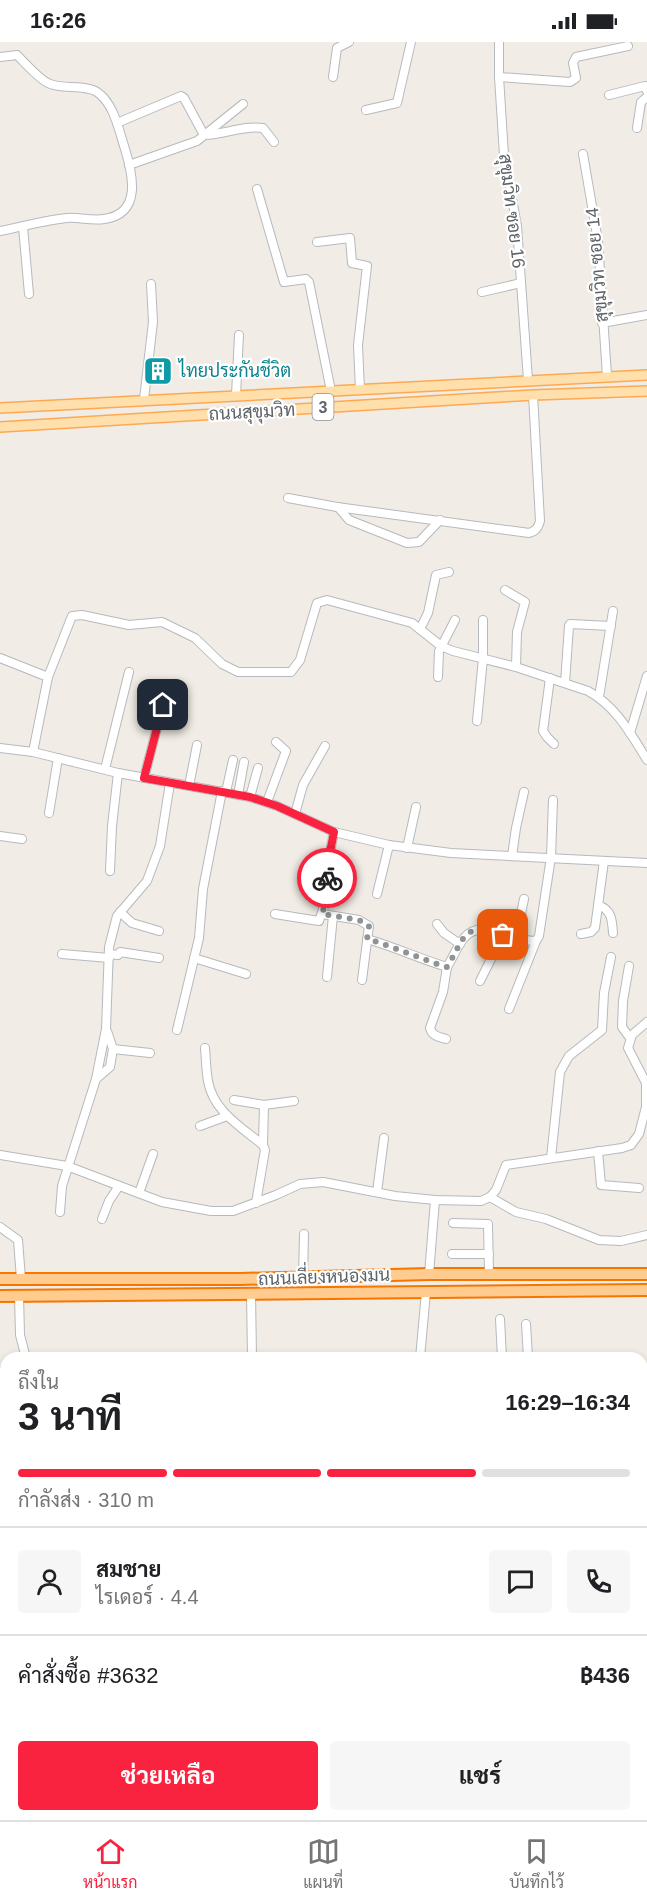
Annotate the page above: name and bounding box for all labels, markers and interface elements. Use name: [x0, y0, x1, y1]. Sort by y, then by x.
text: 16:26: [30, 8, 86, 33]
street label: สุขุมวิท ซอย 16: [493, 152, 530, 270]
street label: สุขุมวิท ซอย 14: [581, 207, 614, 323]
building icon: ไทยประกันชีวิต: [142, 355, 174, 387]
place label: ไทยประกันชีวิต: [177, 358, 291, 381]
road number: 3: [312, 394, 334, 420]
street label: ถนนสุขุมวิท: [208, 399, 296, 426]
pin: [137, 679, 188, 730]
icon: home: [146, 688, 179, 721]
courier: [297, 848, 357, 908]
icon: bike: [311, 862, 344, 895]
pin: [477, 909, 528, 960]
icon: bag: [486, 918, 519, 951]
street label: ถนนเลี่ยงหนองมน: [257, 1259, 390, 1289]
text: ถึงใน: [18, 1371, 59, 1393]
text: 16:29–16:34: [505, 1390, 630, 1415]
text: 3 นาที: [18, 1395, 122, 1438]
text: กำลังส่ง · 310 m: [18, 1489, 154, 1511]
button: person: [18, 1550, 81, 1613]
button: chat: [489, 1550, 552, 1613]
button: phone: [567, 1550, 630, 1613]
text: สมชาย: [96, 1557, 162, 1582]
text: ไรเดอร์ · 4.4: [96, 1586, 199, 1608]
text: คำสั่งซื้อ #3632: [18, 1663, 158, 1688]
text: ฿436: [580, 1663, 630, 1688]
button: ช่วยเหลือ: [18, 1741, 318, 1810]
button: แชร์: [330, 1741, 630, 1810]
tab: หน้าแรก: [83, 1835, 137, 1892]
tab: แผนที่: [303, 1835, 343, 1892]
tab: บันทึกไว้: [509, 1835, 564, 1892]

